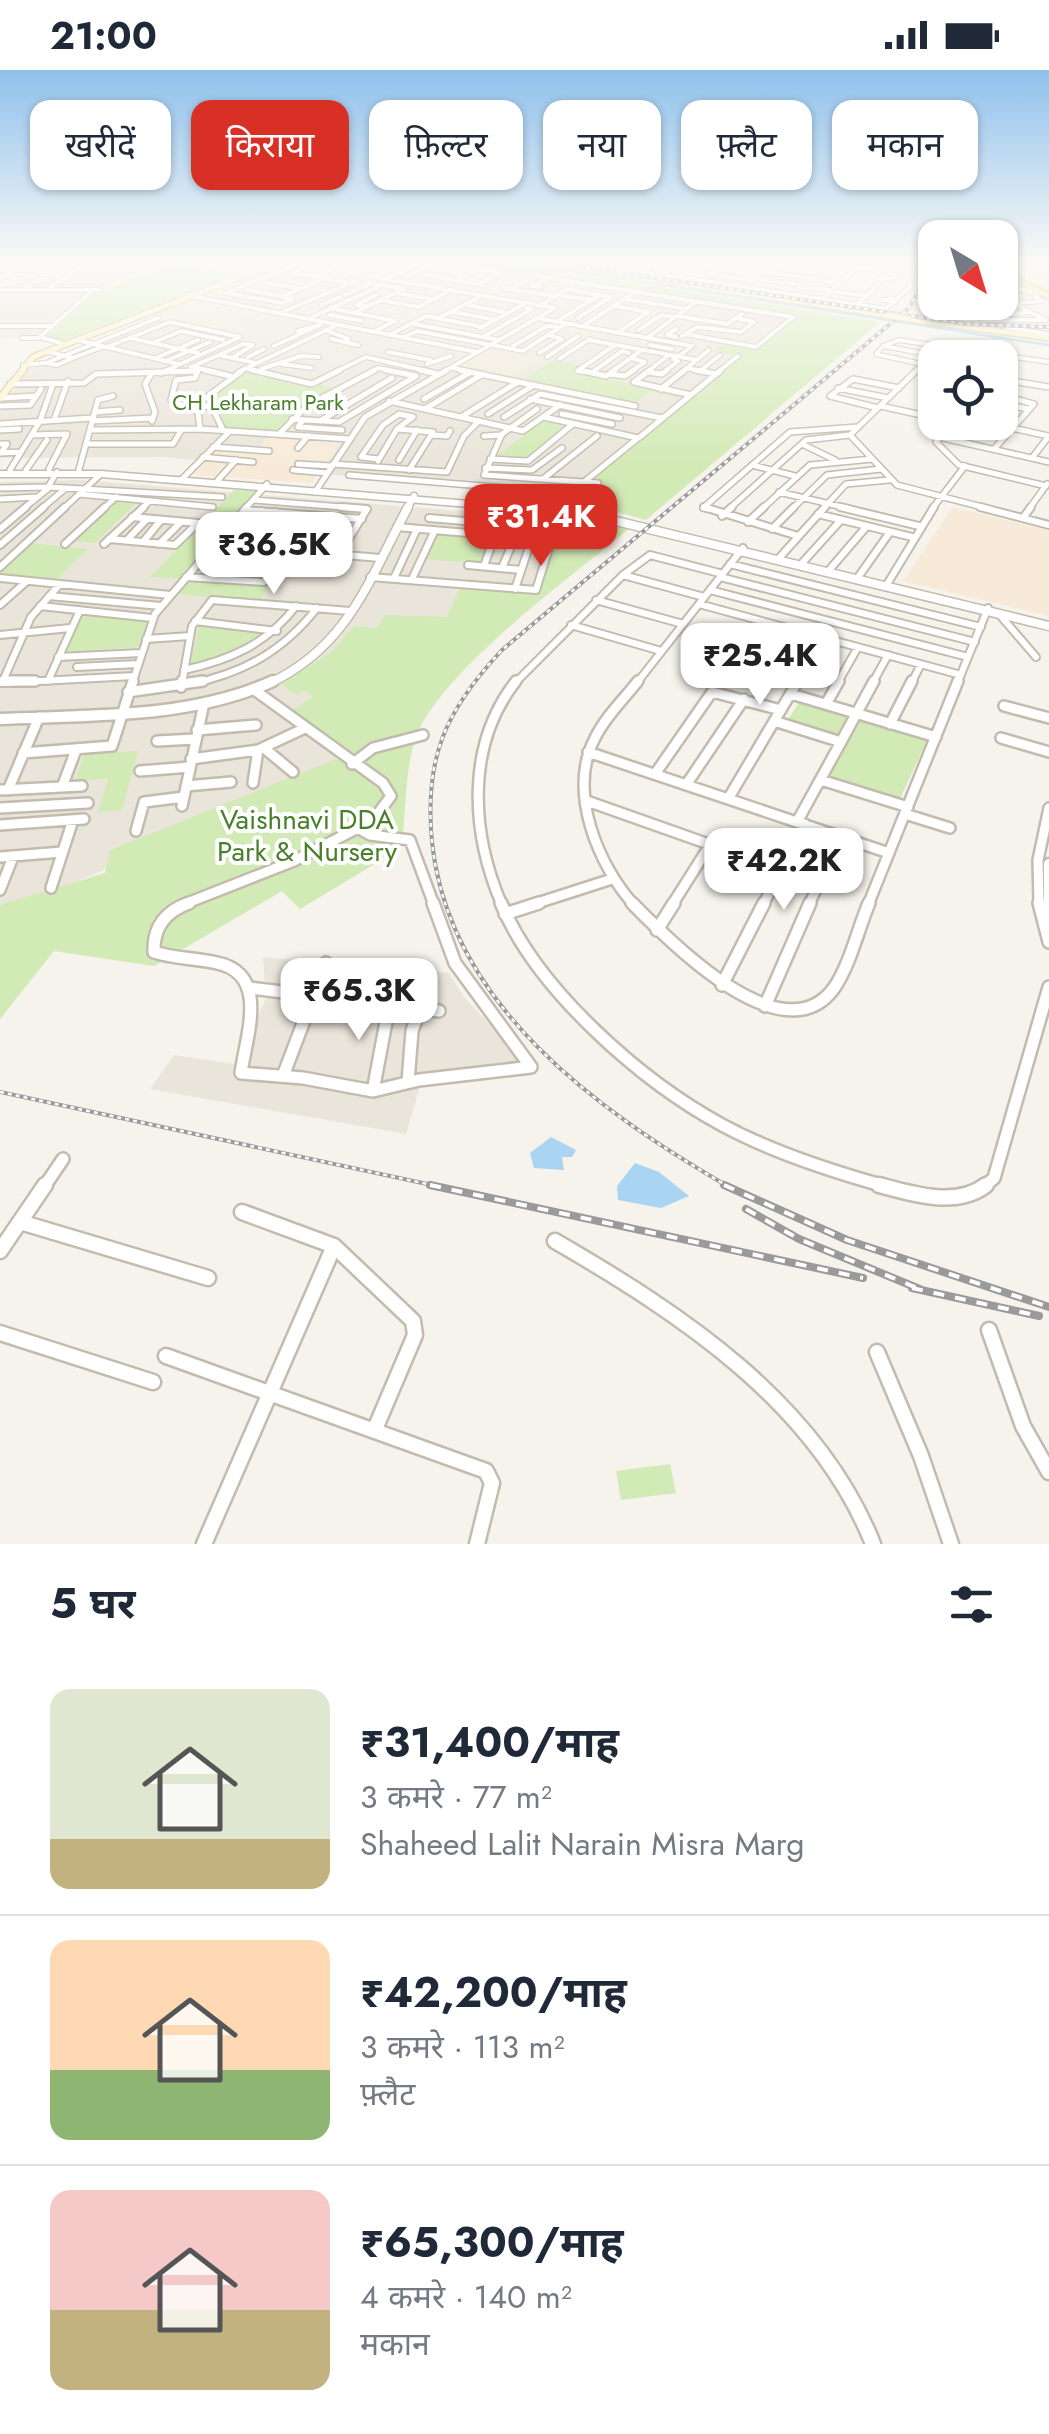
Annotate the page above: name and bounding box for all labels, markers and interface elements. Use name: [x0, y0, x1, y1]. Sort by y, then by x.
text: 21:00: [50, 8, 157, 63]
chip: खरीदें: [30, 100, 171, 190]
chip: किराया: [191, 100, 349, 190]
chip: फ़िल्टर: [369, 100, 523, 190]
chip: नया: [543, 100, 661, 190]
chip: फ़्लैट: [681, 100, 812, 190]
chip: मकान: [832, 100, 978, 190]
north arrow: [918, 220, 1018, 320]
map controls: [918, 220, 1018, 440]
button: locate: [918, 340, 1018, 440]
park label: CH Lekharam Park: [172, 386, 344, 418]
pin: ₹31.4K: [460, 484, 622, 569]
text: ₹31.4K: [486, 493, 596, 539]
pin: ₹36.5K: [193, 512, 355, 597]
text: ₹36.5K: [218, 521, 330, 567]
pin: ₹25.4K: [679, 623, 841, 708]
text: ₹25.4K: [703, 632, 817, 678]
park label: Vaishnavi DDA Park & Nursery: [217, 799, 398, 872]
pin: ₹42.2K: [703, 828, 865, 913]
text: ₹42.2K: [726, 837, 842, 883]
pin: ₹65.3K: [278, 958, 440, 1043]
text: ₹65.3K: [303, 967, 415, 1013]
text: 5 घर: [50, 1573, 135, 1634]
icon: filters: [944, 1577, 999, 1632]
text: ₹31,400/माह: [360, 1712, 619, 1773]
icon: home: [130, 1729, 250, 1849]
text: 3 कमरे · 77 m²: [360, 1774, 552, 1820]
text: Shaheed Lalit Narain Misra Marg: [360, 1821, 805, 1867]
text: ₹42,200/माह: [360, 1962, 627, 2023]
icon: home: [130, 1980, 250, 2100]
text: 3 कमरे · 113 m²: [360, 2024, 565, 2070]
text: फ़्लैट: [360, 2071, 415, 2117]
text: ₹65,300/माह: [360, 2212, 624, 2273]
icon: home: [130, 2230, 250, 2350]
text: 4 कमरे · 140 m²: [360, 2274, 572, 2320]
text: मकान: [360, 2321, 430, 2367]

